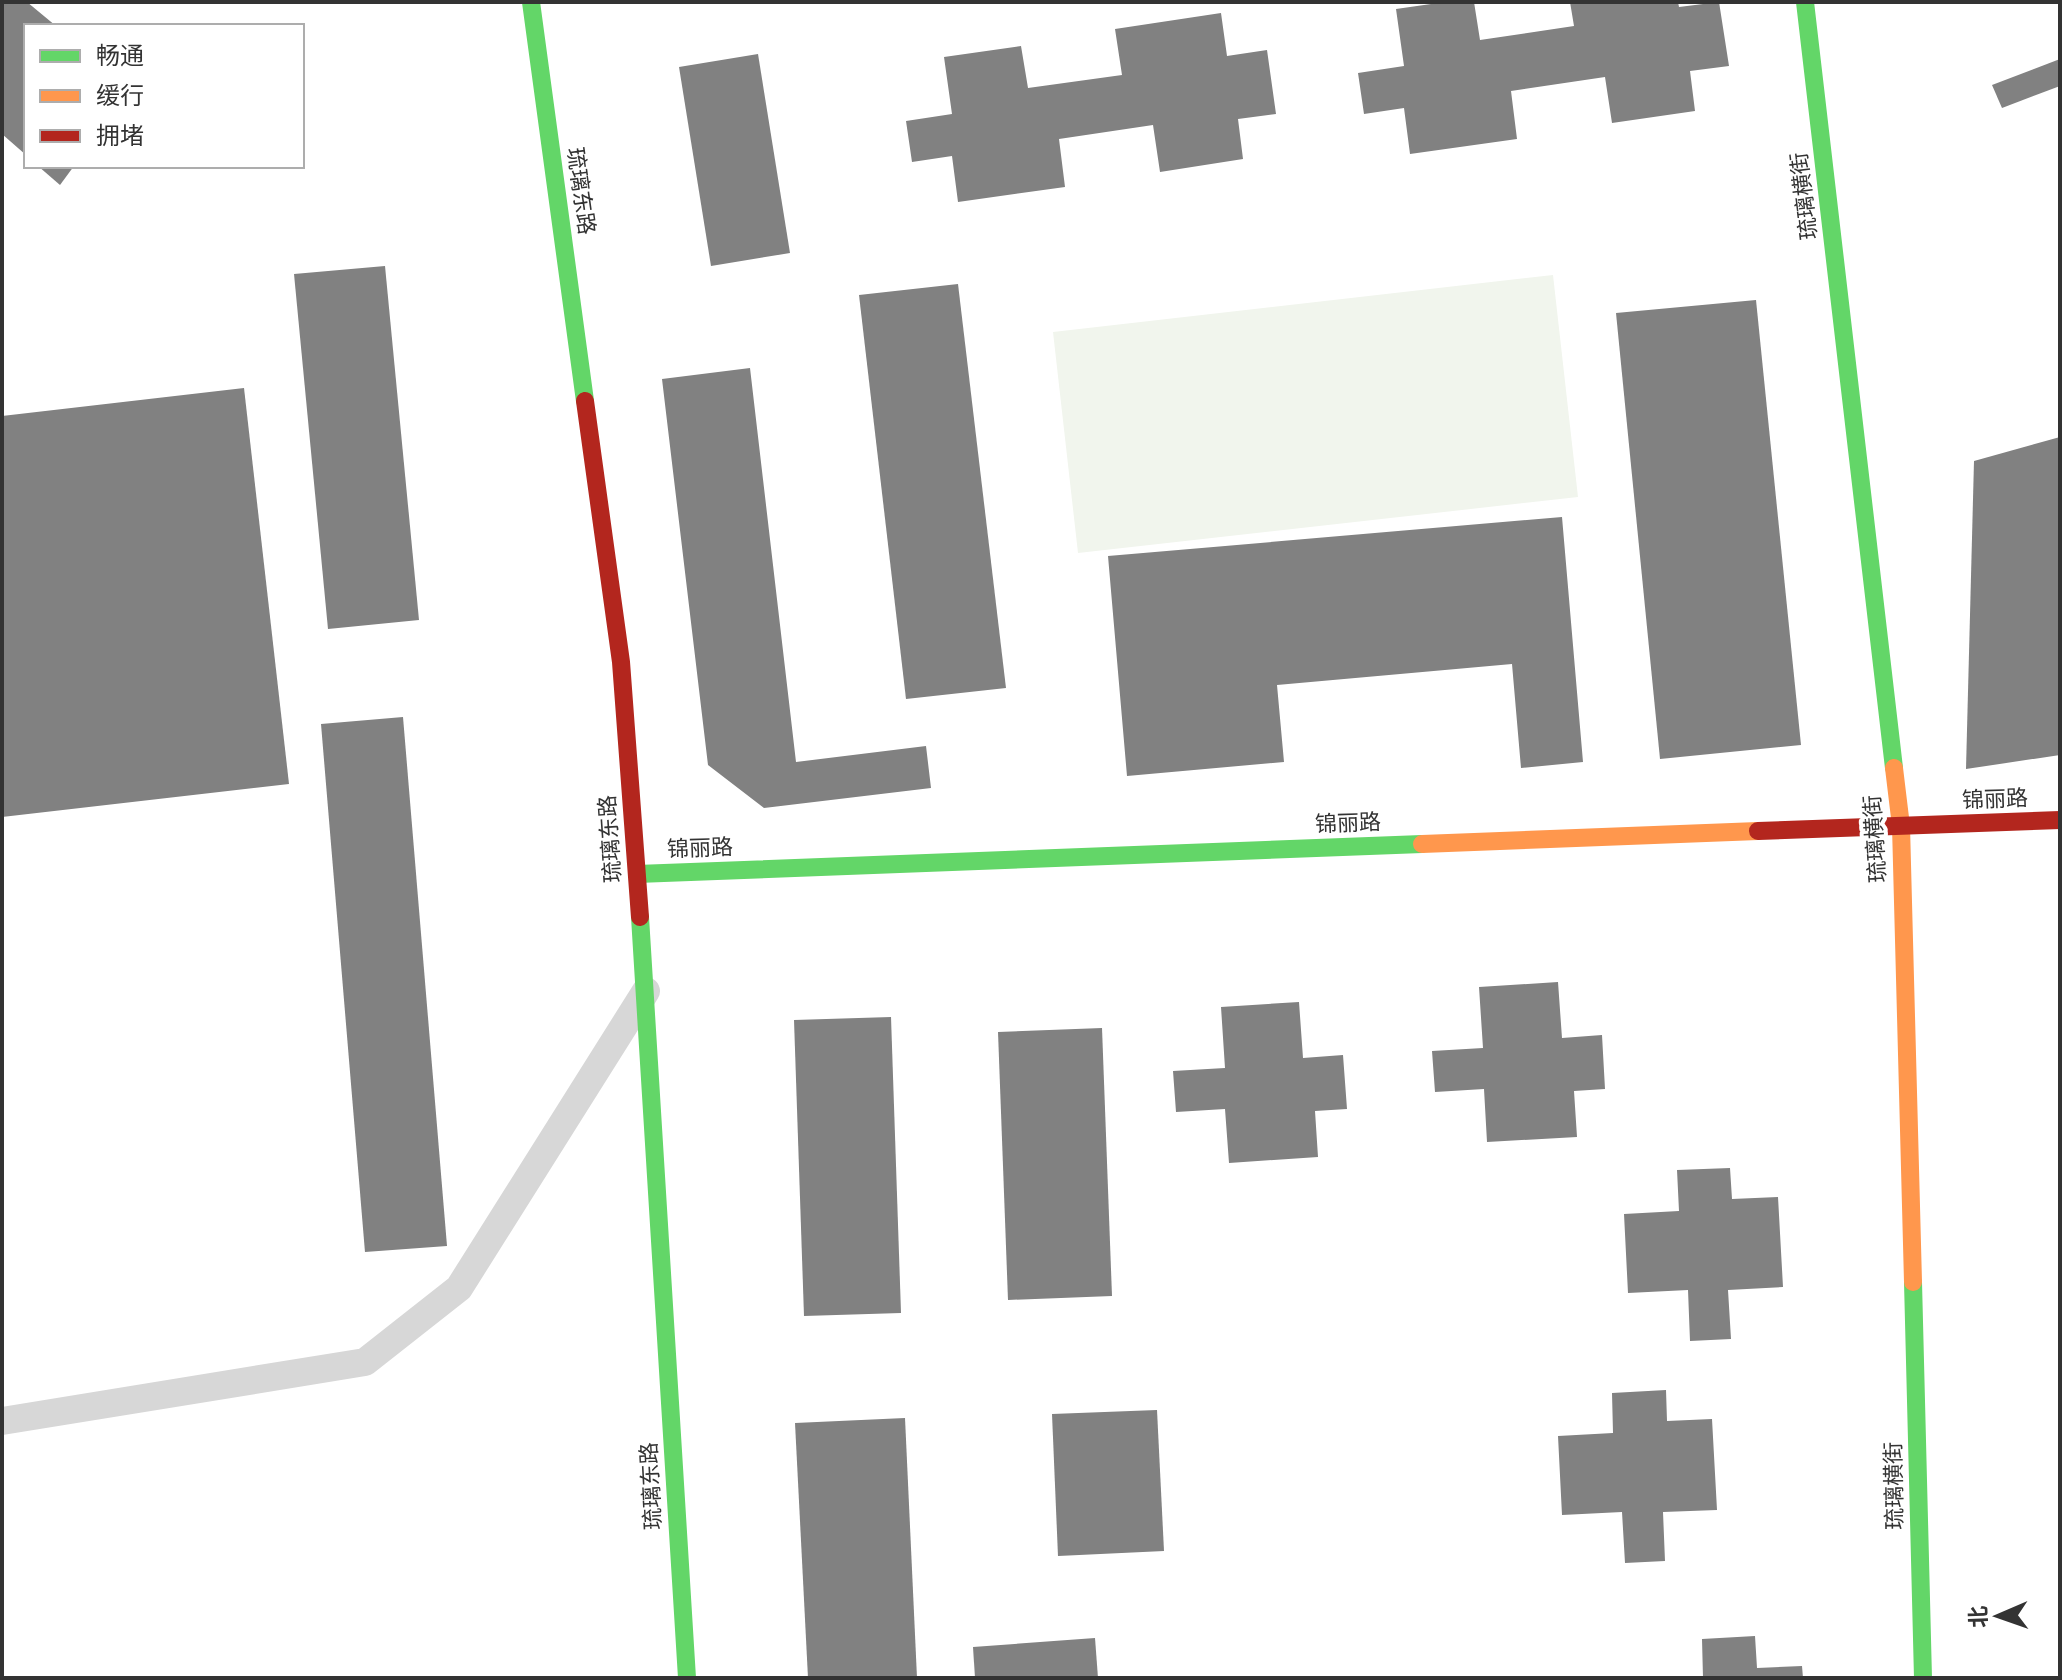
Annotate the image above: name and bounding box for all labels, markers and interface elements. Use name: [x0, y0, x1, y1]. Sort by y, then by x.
legend: [24, 24, 304, 168]
text: 畅通: [96, 39, 144, 72]
text: 缓行: [96, 79, 144, 112]
text: 拥堵: [96, 119, 144, 152]
street label: 琉璃东路: [560, 145, 602, 237]
street label: 琉璃横街: [1783, 150, 1825, 242]
street label: 锦丽路: [1961, 782, 2029, 816]
street label: 琉璃东路: [591, 794, 629, 884]
street label: 琉璃横街: [1856, 794, 1894, 884]
street label: 锦丽路: [1314, 806, 1382, 840]
street label: 锦丽路: [666, 831, 734, 865]
street label: 琉璃东路: [633, 1441, 669, 1531]
street label: 琉璃横街: [1878, 1442, 1910, 1530]
north arrow: [1958, 1576, 2038, 1656]
text: 北: [1963, 1605, 1994, 1628]

